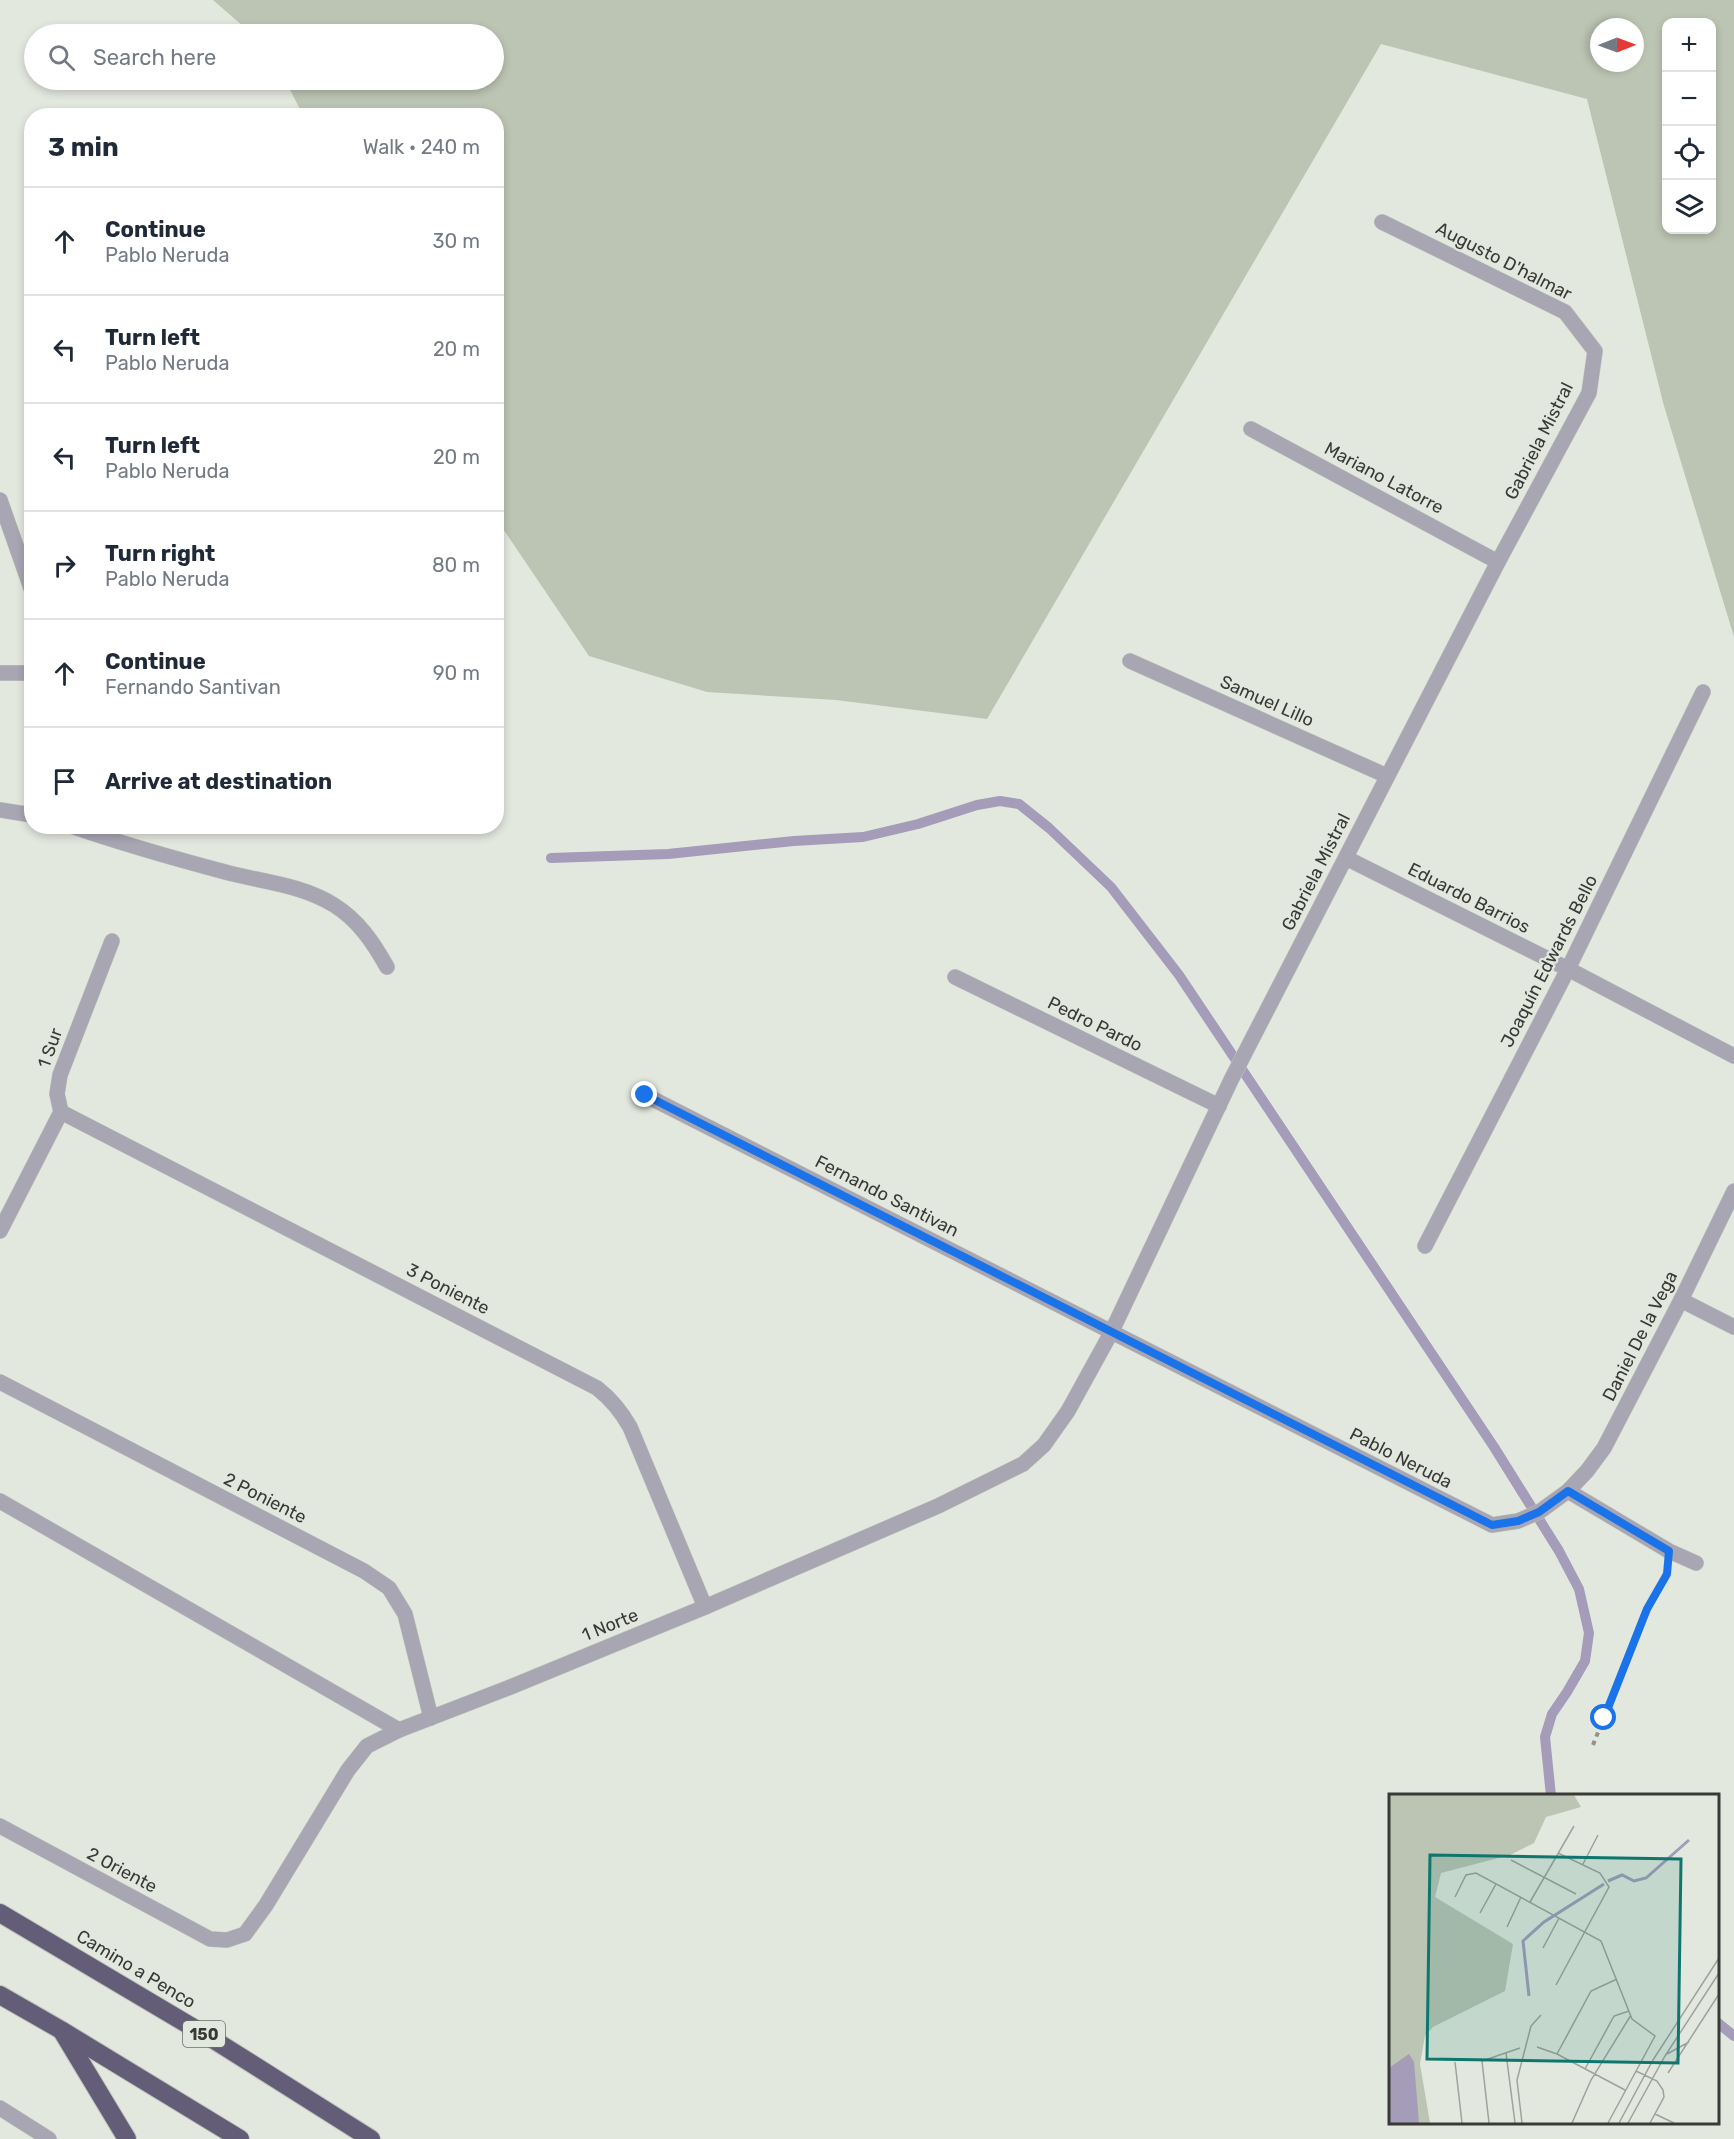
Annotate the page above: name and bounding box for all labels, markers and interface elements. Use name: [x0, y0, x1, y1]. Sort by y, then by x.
north arrow: [1590, 18, 1644, 72]
map controls: [1662, 18, 1716, 234]
button: +: [1662, 18, 1716, 72]
search box: [24, 24, 504, 90]
icon: search: [45, 41, 78, 74]
text: Search here: [93, 44, 216, 71]
button: −: [1662, 72, 1716, 126]
button: locate: [1662, 126, 1716, 180]
text: 3 min: [48, 132, 119, 163]
text: Walk · 240 m: [363, 135, 480, 159]
button: layers: [1662, 180, 1716, 234]
text: Continue: [105, 216, 206, 243]
street label: Augusto D'halmar: [1432, 217, 1576, 305]
icon: ahead: [48, 225, 81, 258]
text: 30 m: [433, 229, 480, 253]
text: Pablo Neruda: [105, 243, 230, 267]
text: Turn left: [105, 324, 200, 351]
icon: left: [48, 333, 81, 366]
text: 20 m: [433, 337, 480, 361]
text: Pablo Neruda: [105, 351, 230, 375]
street label: Gabriela Mistral: [1500, 379, 1578, 503]
text: Turn left: [105, 432, 200, 459]
street label: Mariano Latorre: [1321, 437, 1447, 519]
icon: left: [48, 441, 81, 474]
text: 20 m: [433, 445, 480, 469]
text: Pablo Neruda: [105, 459, 230, 483]
text: Turn right: [105, 540, 215, 567]
icon: right: [48, 549, 81, 582]
text: 80 m: [432, 553, 480, 577]
text: Pablo Neruda: [105, 567, 230, 591]
text: Continue: [105, 648, 206, 675]
icon: ahead: [48, 657, 81, 690]
text: 90 m: [433, 661, 480, 685]
street label: Samuel Lillo: [1217, 671, 1317, 731]
text: Fernando Santivan: [105, 675, 281, 699]
icon: arrive: [48, 765, 81, 798]
text: Arrive at destination: [105, 768, 332, 795]
street label: Gabriela Mistral: [1277, 810, 1355, 934]
street label: Eduardo Barrios: [1404, 858, 1534, 938]
street label: Joaquín Edwards Bello: [1496, 871, 1602, 1051]
street label: Pedro Pardo: [1044, 992, 1146, 1056]
street label: 1 Sur: [33, 1025, 67, 1071]
route end: [631, 1081, 657, 1107]
street label: Fernando Santivan: [812, 1150, 962, 1242]
street label: 3 Poniente: [403, 1259, 493, 1319]
street label: Daniel De la Vega: [1598, 1267, 1682, 1405]
street label: Pablo Neruda: [1346, 1423, 1456, 1493]
street label: 2 Poniente: [220, 1468, 310, 1528]
street label: 1 Norte: [579, 1604, 641, 1646]
route start: [1590, 1704, 1616, 1730]
inset map: [1389, 1794, 1719, 2124]
street label: 2 Oriente: [83, 1842, 161, 1898]
street label: Camino a Penco: [72, 1925, 200, 2013]
road number: 150: [183, 2021, 225, 2047]

